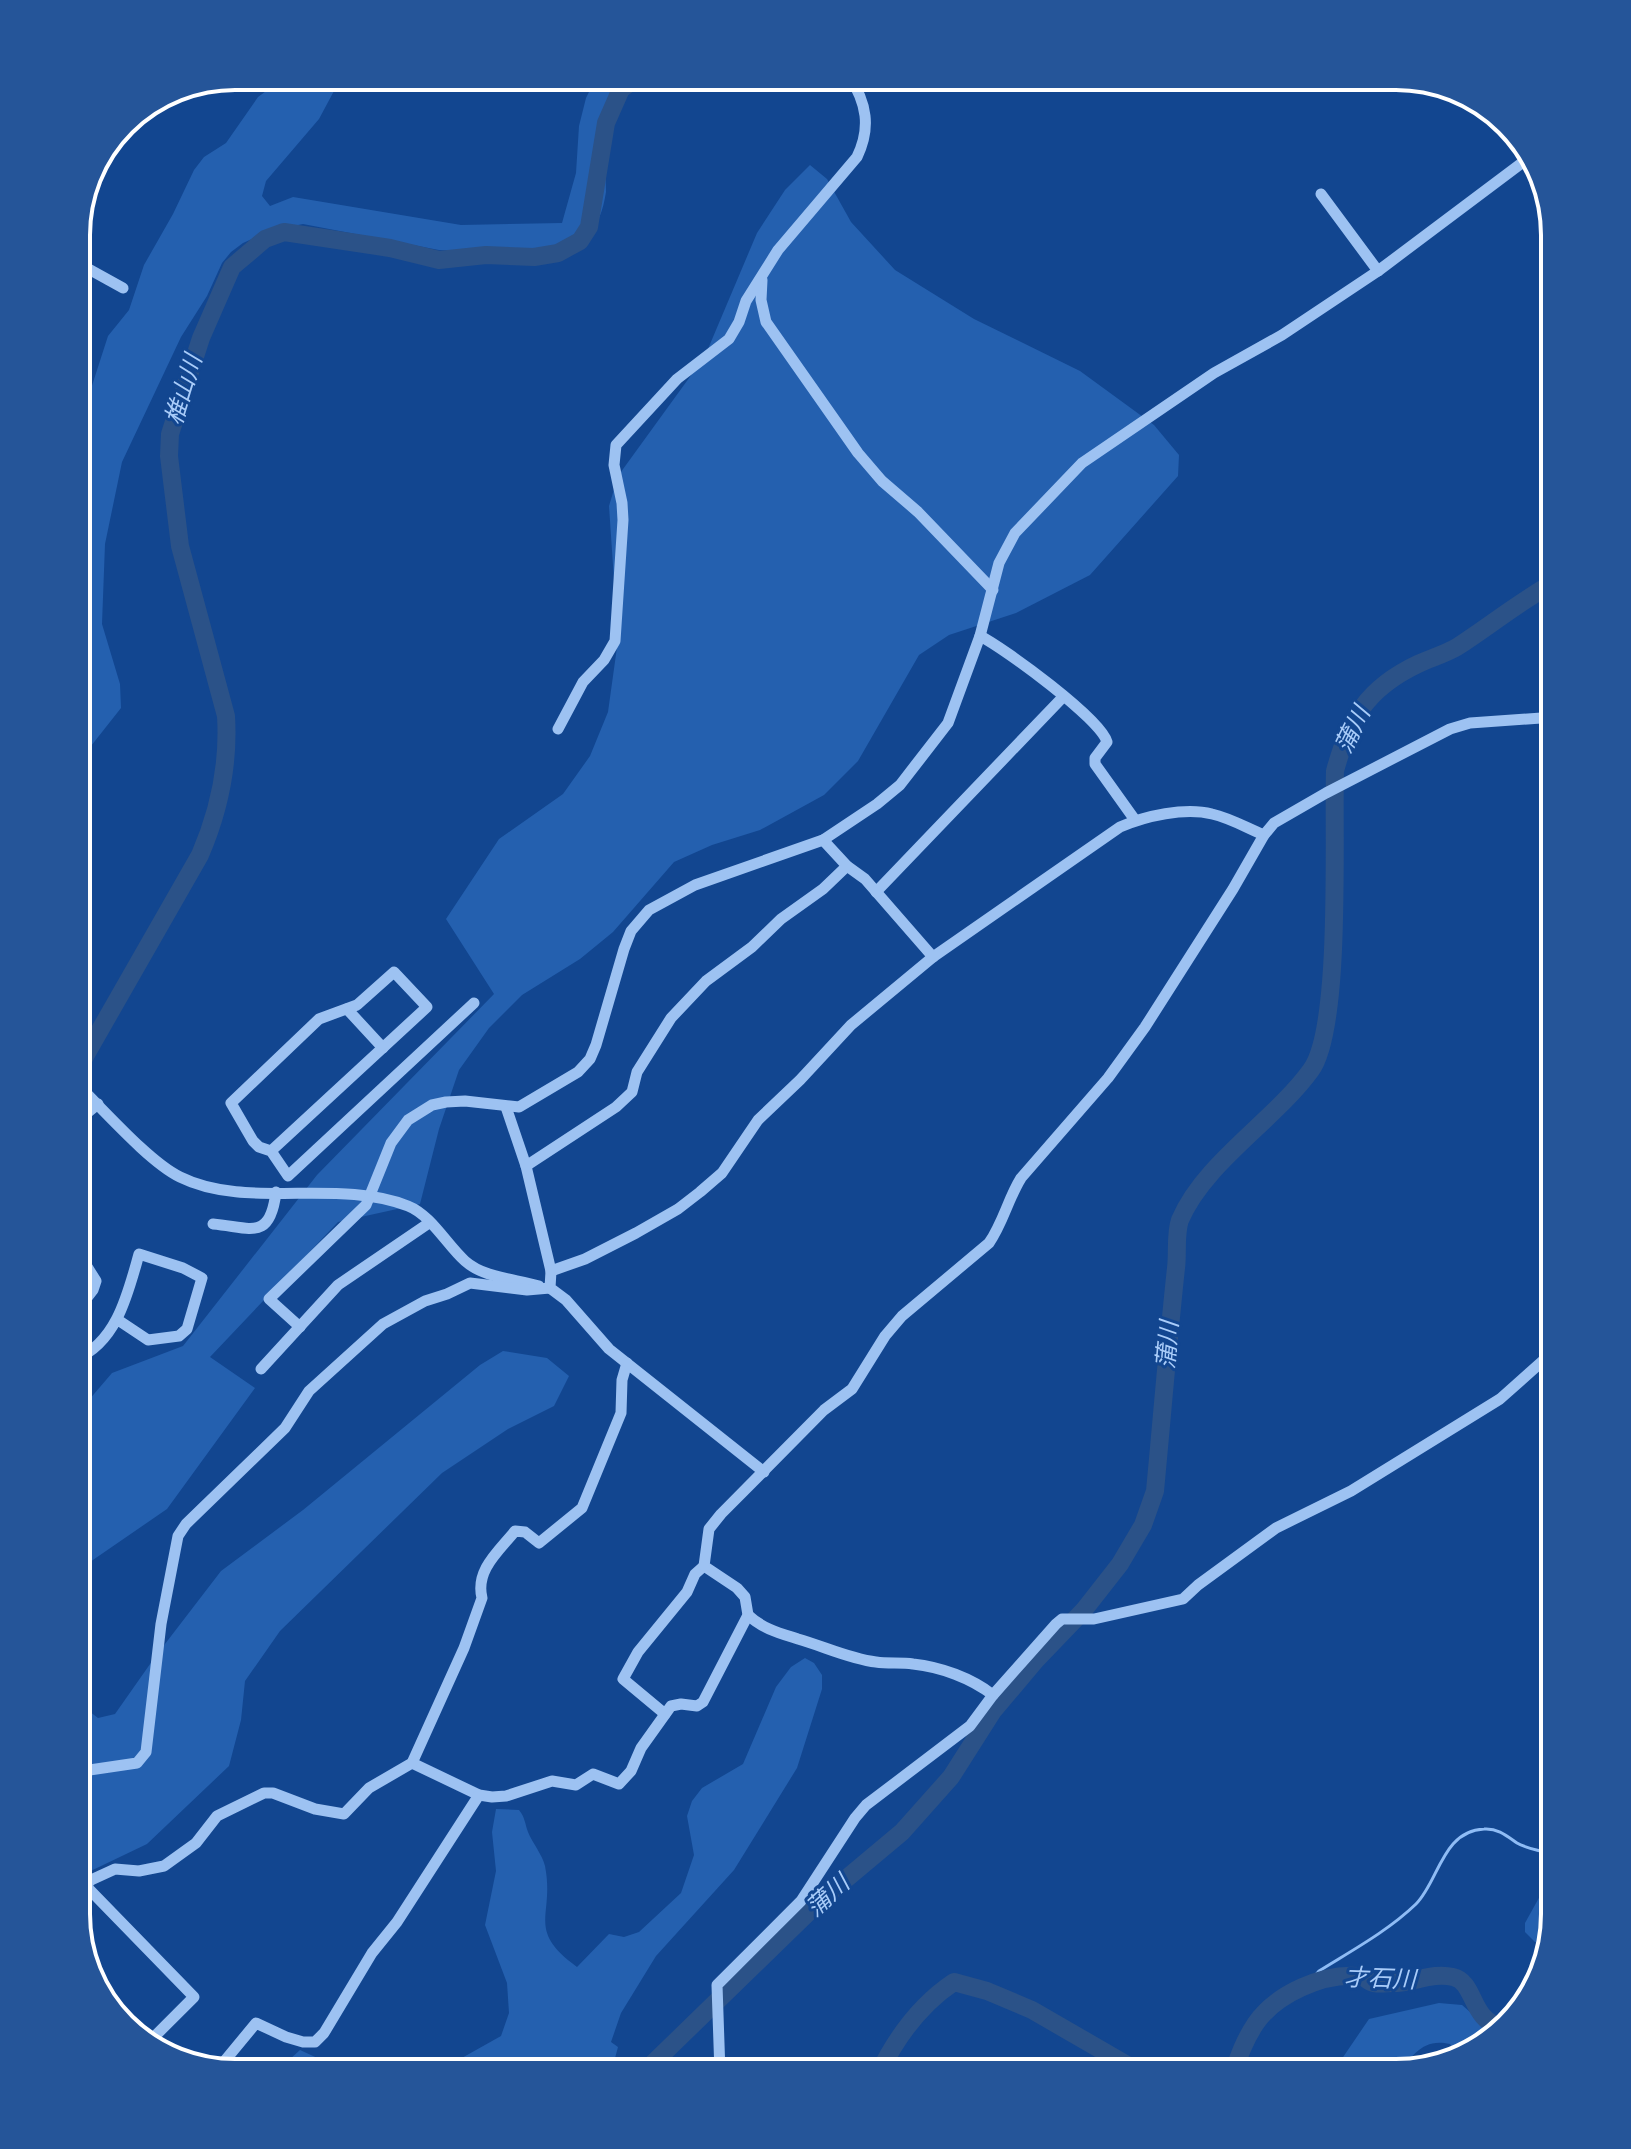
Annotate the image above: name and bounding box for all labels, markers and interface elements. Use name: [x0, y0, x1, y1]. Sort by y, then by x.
water label: 椎山川: [157, 348, 212, 430]
water label: 蒲川: [1327, 698, 1381, 759]
water label: 蒲川: [1148, 1317, 1188, 1370]
water label: 蒲川: [798, 1865, 860, 1925]
water label: 才石川: [1343, 1960, 1420, 1998]

